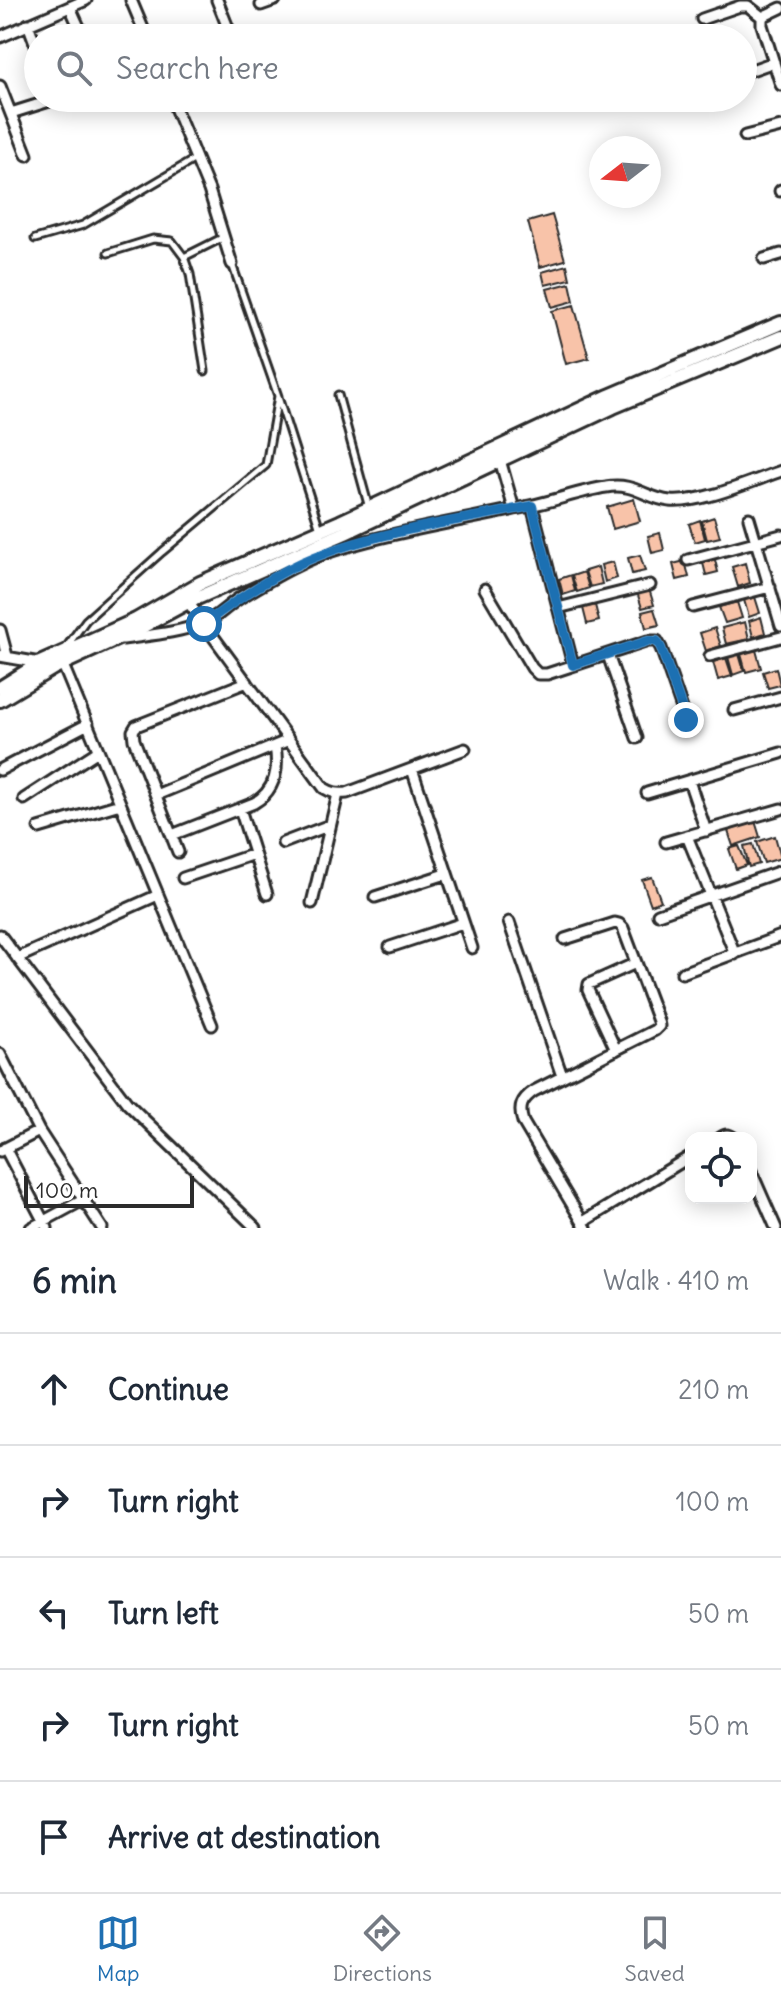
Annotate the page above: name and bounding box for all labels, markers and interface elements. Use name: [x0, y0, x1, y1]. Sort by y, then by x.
search box: [24, 24, 757, 112]
icon: search: [52, 46, 96, 90]
text: Search here: [116, 49, 279, 87]
north arrow: [589, 136, 661, 208]
route start: [186, 606, 222, 642]
route end: [668, 702, 704, 738]
map controls: [685, 1132, 757, 1204]
button: locate: [685, 1132, 757, 1204]
scale bar: [24, 1172, 194, 1208]
text: 100 m: [36, 1176, 98, 1204]
text: 6 min: [32, 1259, 117, 1302]
text: Walk · 410 m: [603, 1264, 749, 1297]
icon: ahead: [32, 1367, 76, 1411]
text: Continue: [108, 1370, 229, 1408]
text: 210 m: [678, 1373, 749, 1406]
icon: right: [32, 1479, 76, 1523]
text: Turn right: [108, 1482, 239, 1520]
text: 100 m: [675, 1485, 749, 1518]
icon: left: [32, 1591, 76, 1635]
text: Turn left: [108, 1594, 219, 1632]
text: 50 m: [688, 1597, 749, 1630]
icon: right: [32, 1703, 76, 1747]
text: Turn right: [108, 1706, 239, 1744]
text: 50 m: [688, 1709, 749, 1742]
icon: arrive: [32, 1815, 76, 1859]
text: Arrive at destination: [108, 1818, 380, 1856]
tab: Map: [96, 1911, 140, 1987]
tab: Directions: [333, 1911, 432, 1987]
tab: Saved: [624, 1911, 685, 1987]

